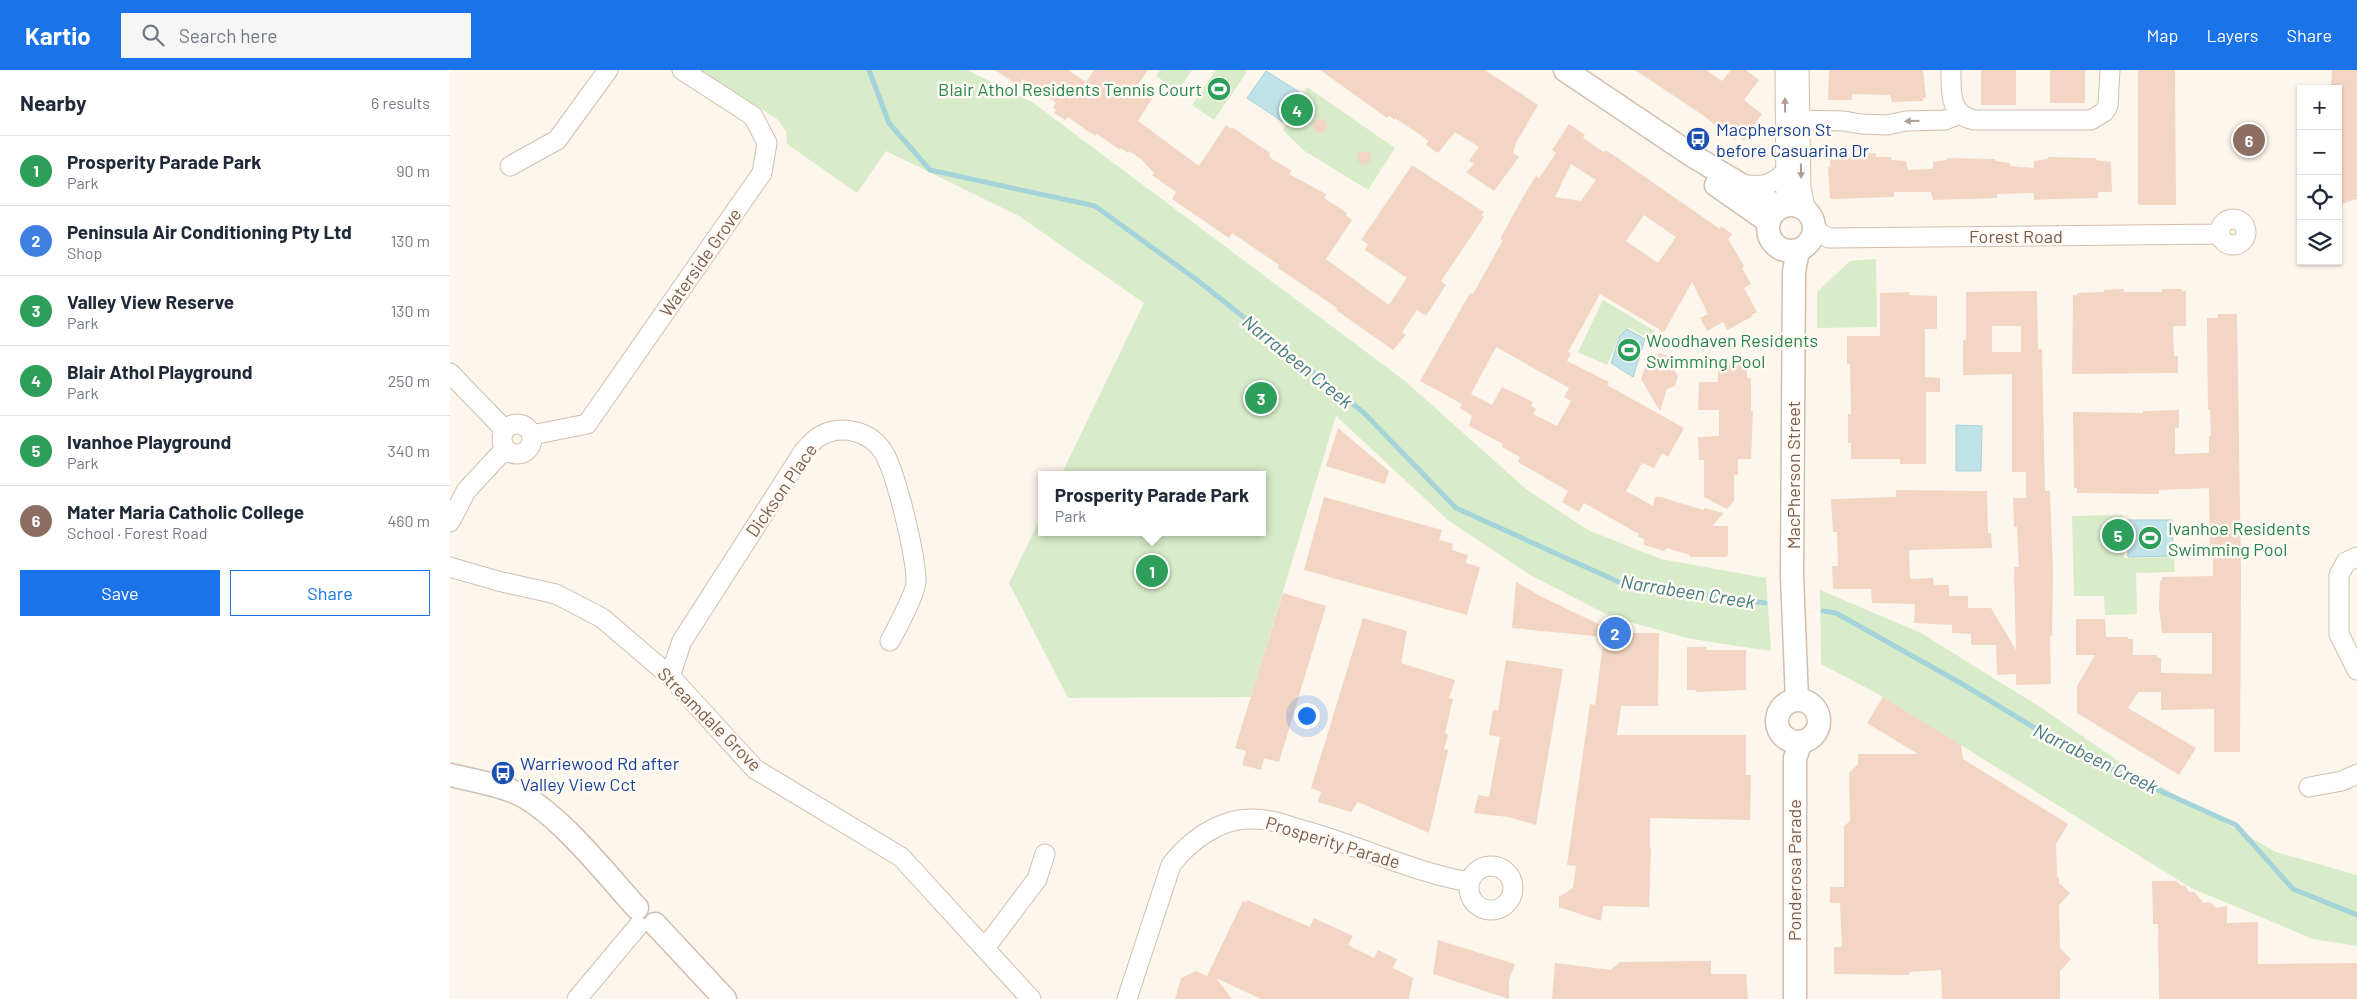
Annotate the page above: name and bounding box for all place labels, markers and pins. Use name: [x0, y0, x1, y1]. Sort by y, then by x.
sports icon: Blair Athol Residents Tennis Court: [1206, 76, 1232, 102]
place label: Blair Athol Residents Tennis Court: [938, 78, 1202, 100]
pin: 4: [1281, 91, 1313, 129]
place label: Macpherson St before Casuarina Dr: [1716, 118, 1869, 161]
pin: 6: [2233, 121, 2265, 159]
bus stop icon: Macpherson St before Casuarina Dr: [1685, 126, 1711, 152]
place label: Woodhaven Residents Swimming Pool: [1646, 329, 1818, 372]
sports icon: Woodhaven Residents Swimming Pool: [1616, 337, 1642, 363]
pin: 3: [1245, 379, 1277, 417]
pin: 5: [2102, 516, 2134, 554]
place label: Ivanhoe Residents Swimming Pool: [2168, 517, 2310, 560]
sports icon: Ivanhoe Residents Swimming Pool: [2137, 525, 2163, 551]
pin: 1: [1136, 552, 1168, 590]
pin: 2: [1599, 614, 1631, 652]
place label: Warriewood Rd after Valley View Cct: [520, 752, 680, 795]
bus stop icon: Warriewood Rd after Valley View Cct: [490, 760, 516, 786]

